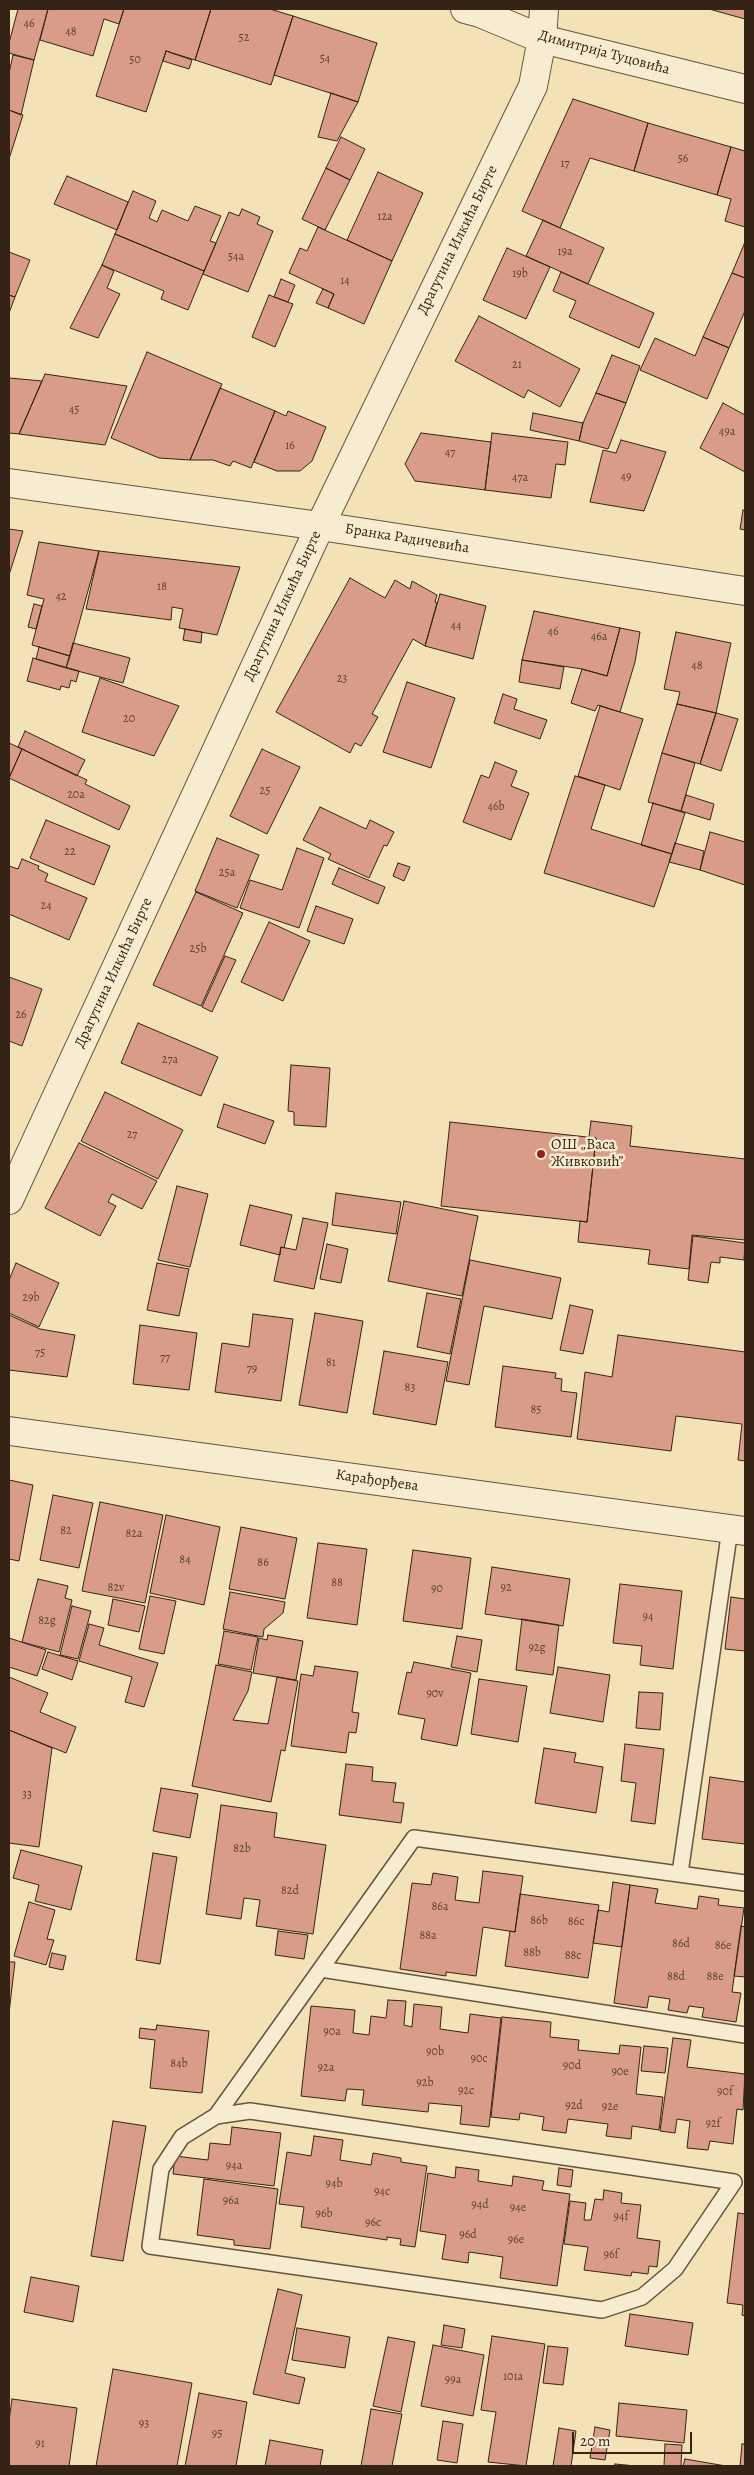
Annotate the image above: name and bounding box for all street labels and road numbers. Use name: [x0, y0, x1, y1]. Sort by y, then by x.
street label: Димитрија Туцовића: [536, 27, 672, 79]
street label: Драгутина Илкића Бирте: [414, 162, 502, 318]
street label: Бранка Радичевића: [343, 520, 471, 558]
street label: Драгутина Илкића Бирте: [240, 528, 326, 684]
street label: Драгутина Илкића Бирте: [71, 895, 157, 1051]
street label: Карађорђева: [334, 1466, 420, 1496]

